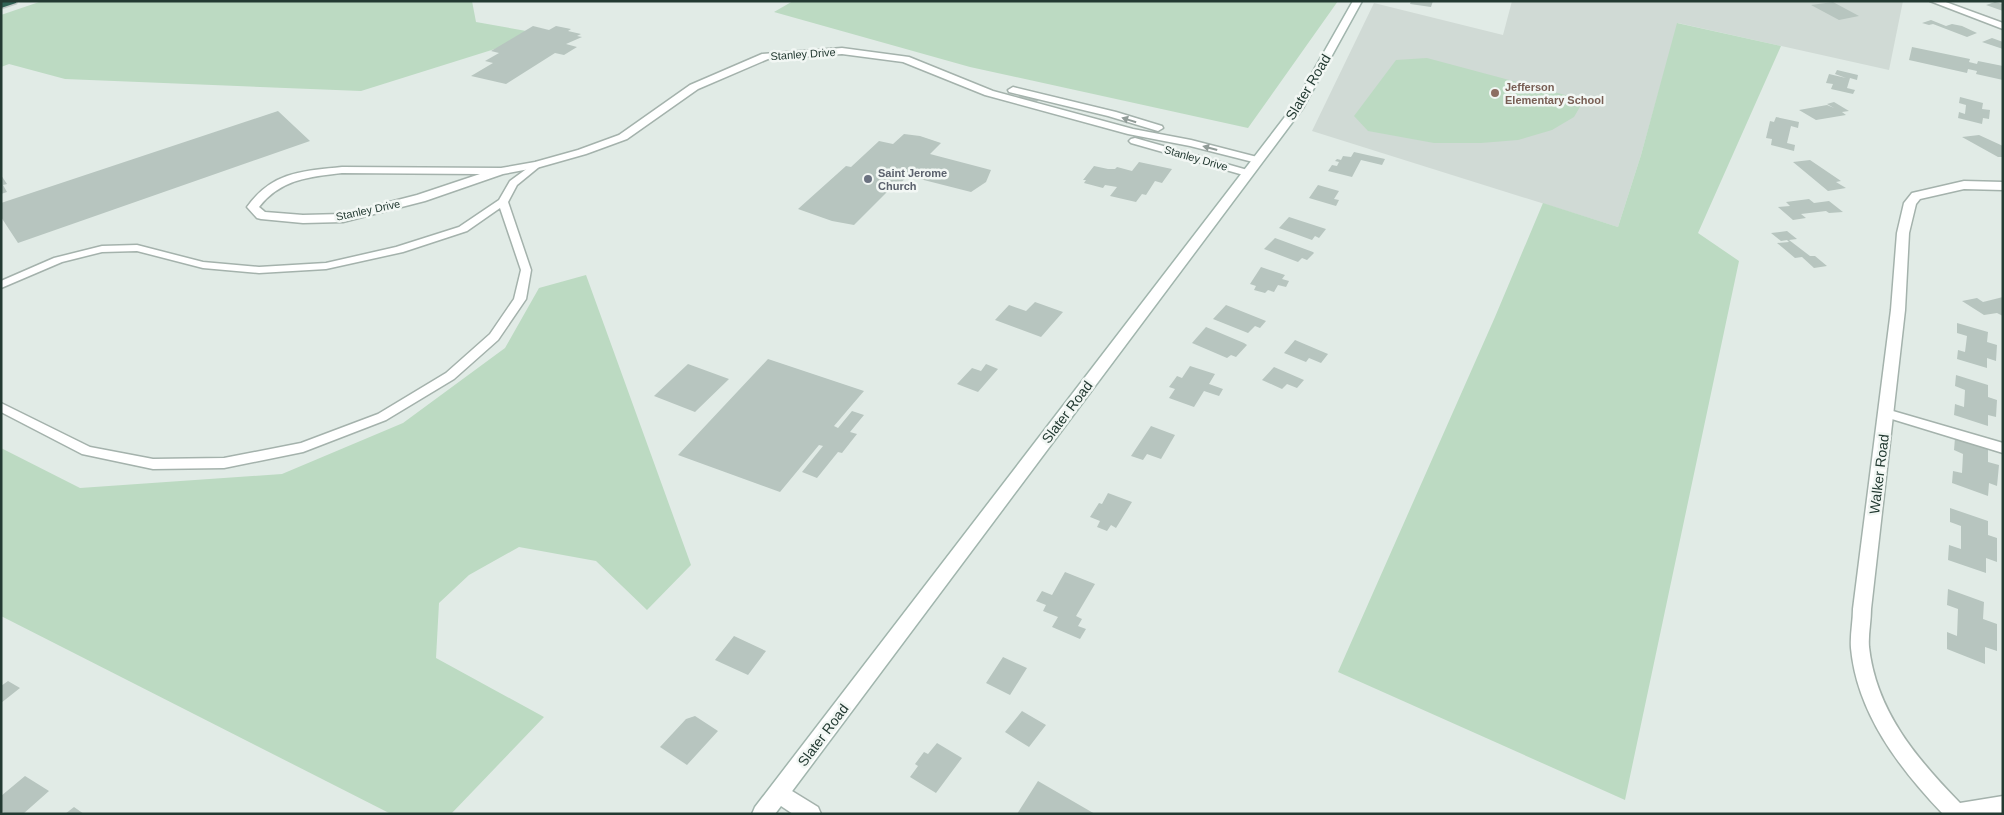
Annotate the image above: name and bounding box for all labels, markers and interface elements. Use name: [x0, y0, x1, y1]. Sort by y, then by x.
street label: Stanley Drive: [770, 46, 836, 62]
street label: Slater Road: [1282, 51, 1334, 123]
place label: Jefferson Elementary School: [1505, 81, 1604, 106]
marker: Jefferson Elementary School: [1489, 87, 1501, 99]
one-way arrow: [1121, 115, 1136, 123]
street label: Stanley Drive: [1163, 143, 1229, 173]
one-way arrow: [1202, 143, 1217, 151]
place label: Saint Jerome Church: [878, 167, 947, 192]
marker: Saint Jerome Church: [862, 173, 874, 185]
street label: Stanley Drive: [335, 197, 401, 223]
street label: Slater Road: [1038, 378, 1096, 446]
street label: Walker Road: [1866, 433, 1892, 515]
street label: Slater Road: [794, 701, 852, 769]

